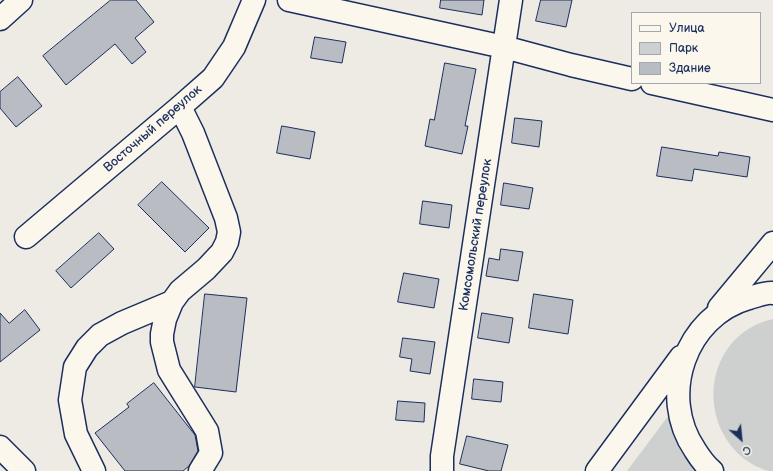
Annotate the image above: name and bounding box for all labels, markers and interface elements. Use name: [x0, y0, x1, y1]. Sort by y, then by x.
legend: [631, 12, 761, 84]
text: Улица: [669, 21, 705, 36]
text: Парк: [669, 41, 698, 56]
text: Здание: [669, 61, 711, 76]
street label: Восточный переулок: [101, 82, 205, 176]
street label: Комсомольский переулок: [456, 158, 496, 312]
north arrow: [721, 419, 761, 459]
text: С: [740, 443, 753, 458]

